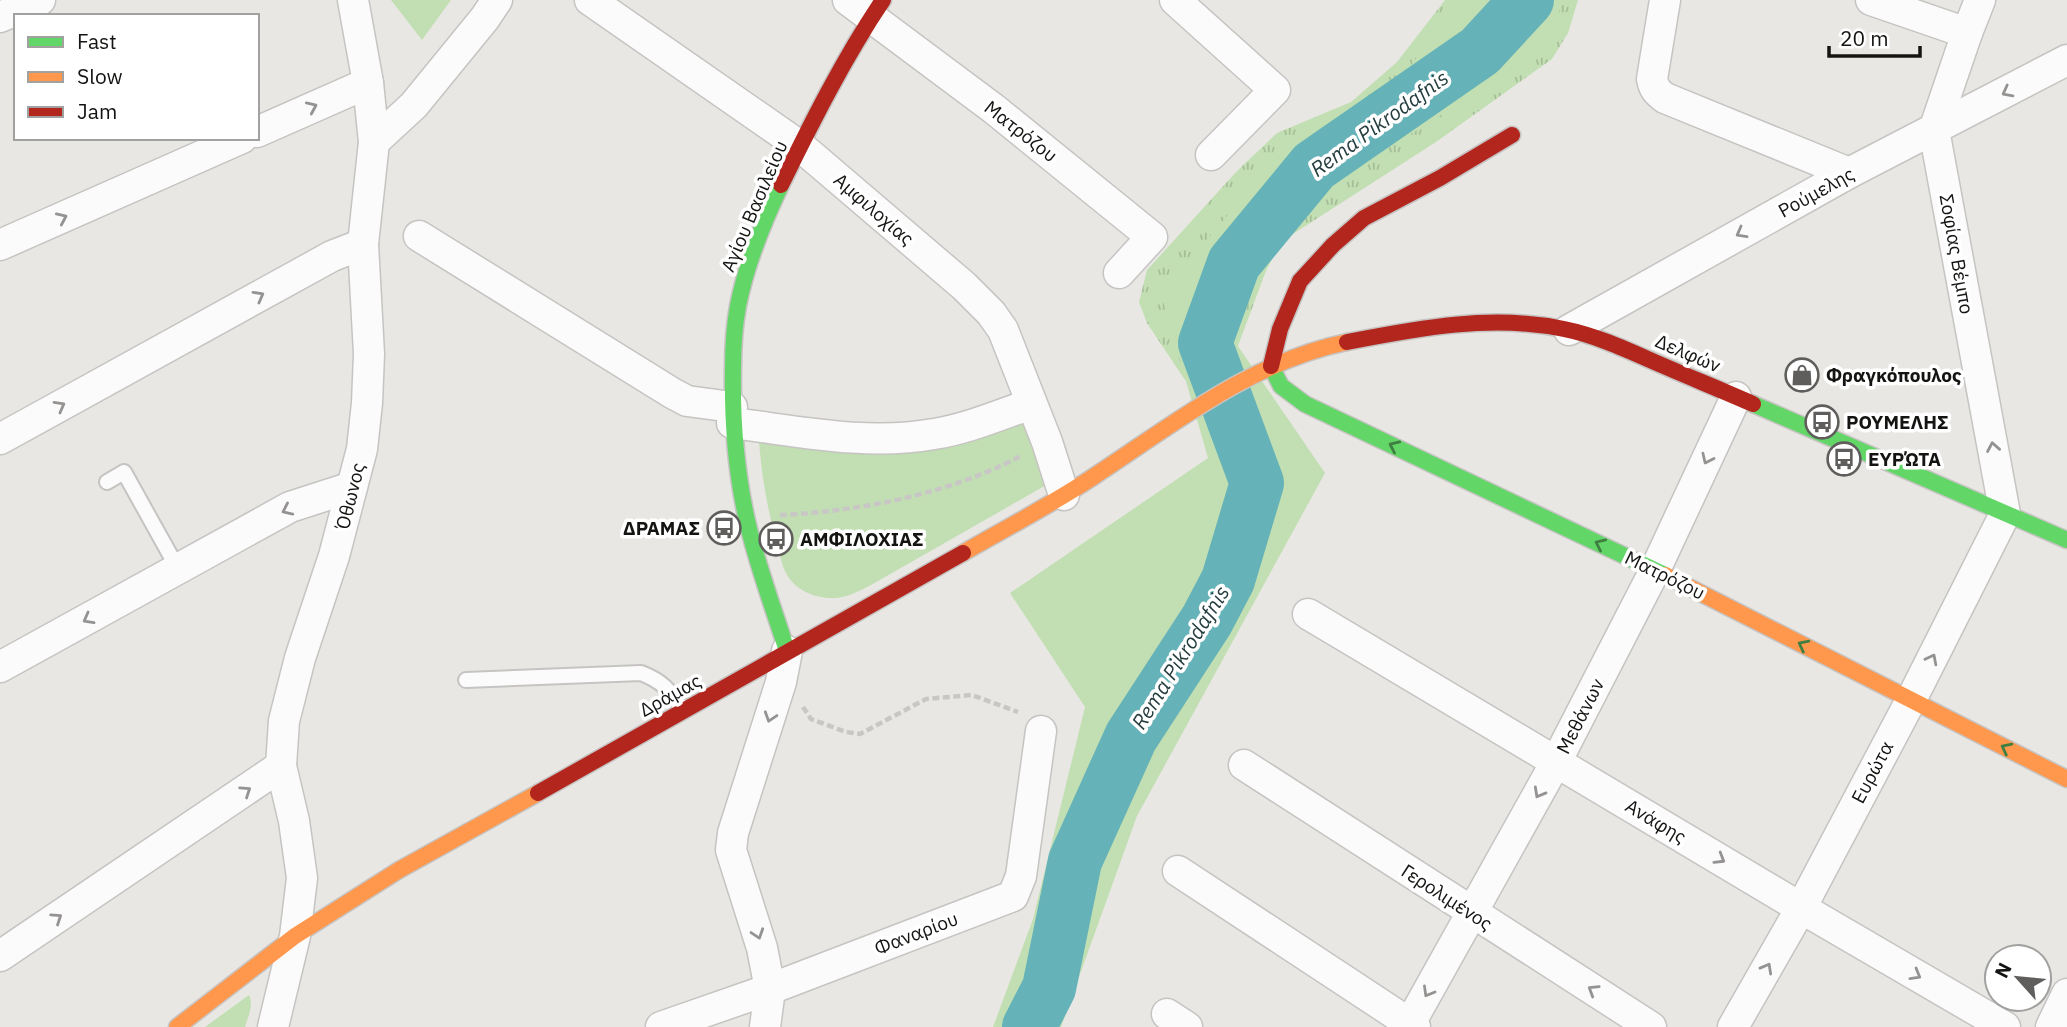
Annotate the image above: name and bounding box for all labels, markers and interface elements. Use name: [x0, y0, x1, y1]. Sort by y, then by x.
legend: [14, 14, 259, 140]
scale bar: [1829, 14, 1920, 58]
text: 20 m: [1840, 24, 1889, 52]
text: Fast: [77, 27, 117, 55]
text: Slow: [77, 62, 123, 90]
water label: Rema Pikrodafnis: [1304, 63, 1454, 183]
one-way arrow: [2002, 84, 2014, 97]
street label: Ματρόζου: [980, 95, 1062, 167]
text: Jam: [77, 97, 117, 125]
one-way arrow: [305, 101, 318, 115]
street label: Αγίου Βασιλείου: [715, 137, 793, 275]
street label: Ρούμελης: [1774, 161, 1858, 223]
street label: Αμφιλοχίας: [829, 168, 919, 250]
street label: Σοφίας Βέμπο: [1935, 192, 1979, 316]
one-way arrow: [56, 212, 68, 226]
one-way arrow: [1735, 225, 1748, 238]
one-way arrow: [252, 291, 264, 305]
street label: Δελφών: [1652, 329, 1725, 378]
shop icon: Φραγκόπουλος: [1783, 356, 1821, 394]
place label: Φραγκόπουλος: [1826, 363, 1962, 387]
one-way arrow: [53, 401, 65, 414]
bus stop icon: ΡΟΥΜΕΛΗΣ: [1803, 403, 1841, 441]
place label: ΡΟΥΜΕΛΗΣ: [1846, 410, 1949, 434]
bus stop icon: ΕΥΡΏΤΑ: [1825, 440, 1863, 478]
one-way arrow: [1389, 441, 1401, 455]
one-way arrow: [1986, 441, 2001, 453]
place label: ΕΥΡΏΤΑ: [1868, 447, 1941, 471]
one-way arrow: [1702, 452, 1716, 464]
street label: Όθωνος: [330, 460, 370, 533]
one-way arrow: [282, 502, 294, 516]
bus stop icon: ΔΡΑΜΑΣ: [705, 509, 743, 547]
place label: ΔΡΑΜΑΣ: [623, 516, 700, 540]
bus stop icon: ΑΜΦΙΛΟΧΙΑΣ: [757, 520, 795, 558]
place label: ΑΜΦΙΛΟΧΙΑΣ: [800, 527, 924, 551]
one-way arrow: [1595, 538, 1607, 552]
street label: Ματρόζου: [1621, 545, 1709, 605]
water label: Rema Pikrodafnis: [1125, 580, 1235, 734]
one-way arrow: [83, 611, 95, 624]
one-way arrow: [1798, 640, 1810, 654]
one-way arrow: [1923, 654, 1937, 666]
street label: Δράμας: [635, 668, 705, 722]
street label: Μεθάνων: [1551, 674, 1609, 758]
one-way arrow: [764, 710, 778, 723]
street label: Ευρώτα: [1846, 737, 1898, 807]
one-way arrow: [2001, 743, 2013, 757]
one-way arrow: [1534, 786, 1547, 798]
one-way arrow: [238, 787, 251, 800]
street label: Ανάφης: [1621, 793, 1691, 849]
one-way arrow: [1712, 851, 1725, 864]
street label: Γερολιμένος: [1397, 859, 1497, 935]
street label: Φαναρίου: [871, 906, 961, 960]
one-way arrow: [49, 914, 62, 926]
one-way arrow: [749, 928, 764, 940]
north arrow: [1983, 943, 2053, 1013]
text: N: [1989, 959, 2017, 982]
one-way arrow: [1759, 962, 1772, 975]
one-way arrow: [1908, 967, 1921, 980]
one-way arrow: [1423, 984, 1436, 997]
one-way arrow: [1588, 986, 1601, 999]

